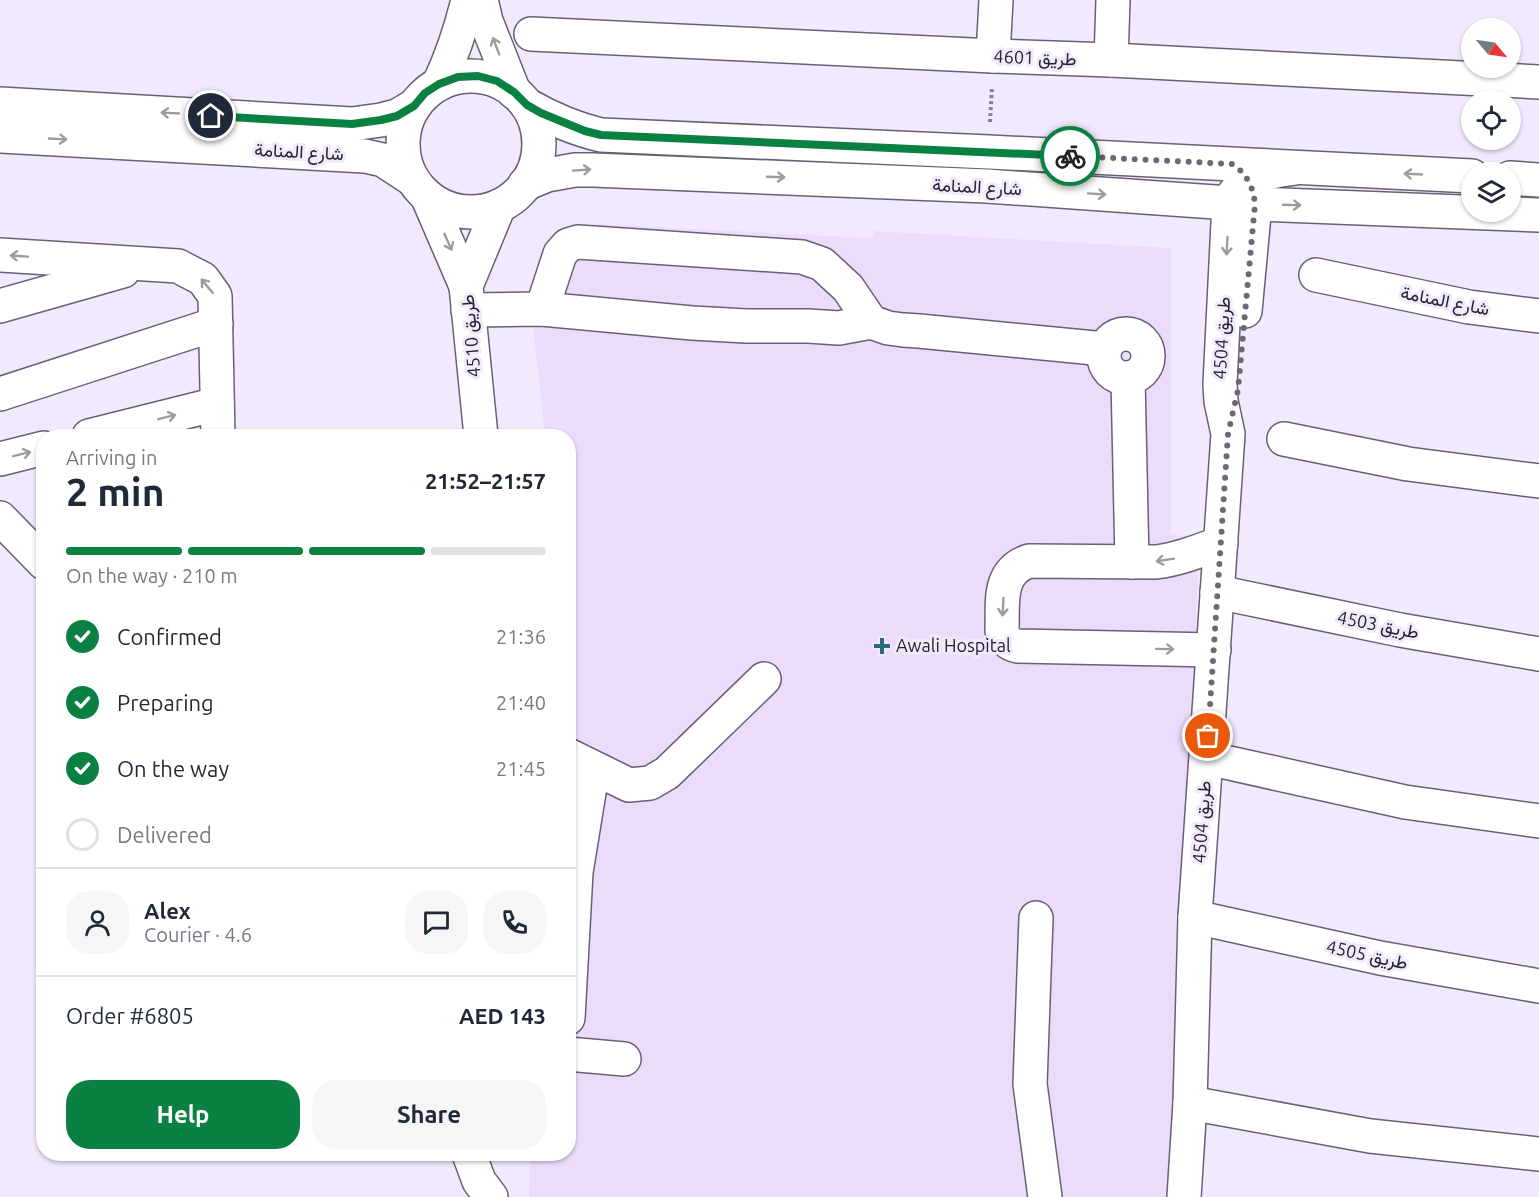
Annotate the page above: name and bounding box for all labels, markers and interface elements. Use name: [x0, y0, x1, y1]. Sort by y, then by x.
north arrow: [1461, 18, 1521, 78]
map controls: [1461, 18, 1521, 222]
one-way arrow: [490, 38, 501, 56]
street label: طريق 4601: [993, 46, 1077, 70]
pin: [185, 90, 236, 141]
button: locate: [1461, 90, 1521, 150]
icon: home: [194, 99, 227, 132]
one-way arrow: [161, 108, 181, 119]
courier: [1040, 126, 1100, 186]
one-way arrow: [48, 133, 68, 144]
street label: شارع المنامة: [254, 139, 344, 166]
icon: bike: [1054, 140, 1087, 173]
button: layers: [1461, 162, 1521, 222]
one-way arrow: [571, 165, 591, 176]
one-way arrow: [1404, 168, 1424, 179]
one-way arrow: [766, 172, 786, 183]
street label: شارع المنامة: [932, 174, 1022, 201]
one-way arrow: [1087, 189, 1106, 200]
one-way arrow: [1281, 200, 1301, 211]
one-way arrow: [443, 232, 454, 251]
one-way arrow: [1221, 235, 1232, 255]
one-way arrow: [9, 250, 29, 261]
one-way arrow: [200, 279, 214, 294]
street label: شارع المنامة: [1399, 282, 1491, 321]
street label: طريق 4510: [456, 294, 486, 378]
street label: طريق 4504: [1209, 296, 1235, 380]
one-way arrow: [157, 410, 176, 422]
text: Arriving in: [66, 446, 157, 469]
one-way arrow: [12, 447, 31, 459]
text: 21:52–21:57: [425, 468, 546, 493]
text: 2 min: [66, 470, 165, 513]
one-way arrow: [1156, 555, 1176, 566]
text: On the way · 210 m: [66, 564, 238, 587]
one-way arrow: [998, 597, 1009, 617]
street label: طريق 4503: [1335, 606, 1421, 644]
icon: check: [66, 620, 99, 653]
text: Confirmed: [117, 624, 222, 649]
text: 21:36: [496, 625, 546, 648]
place label: Awali Hospital: [896, 635, 1011, 655]
marker: Awali Hospital: [873, 637, 891, 655]
one-way arrow: [1155, 643, 1175, 655]
icon: check: [66, 686, 99, 719]
text: Preparing: [117, 690, 214, 715]
text: 21:40: [496, 691, 546, 714]
pin: [1182, 710, 1233, 761]
icon: bag: [1191, 719, 1224, 752]
icon: check: [66, 752, 99, 785]
text: On the way: [117, 756, 229, 781]
text: 21:45: [496, 757, 546, 780]
street label: طريق 4504: [1188, 780, 1216, 864]
text: Delivered: [117, 822, 212, 847]
button: person: [66, 891, 129, 954]
button: chat: [405, 891, 468, 954]
button: phone: [483, 891, 546, 954]
text: Alex: [144, 898, 191, 923]
text: Courier · 4.6: [144, 923, 252, 946]
street label: طريق 4505: [1324, 936, 1410, 974]
text: Order #6805: [66, 1003, 194, 1028]
text: AED 143: [459, 1003, 546, 1028]
button: Help: [66, 1080, 300, 1149]
button: Share: [312, 1080, 546, 1149]

